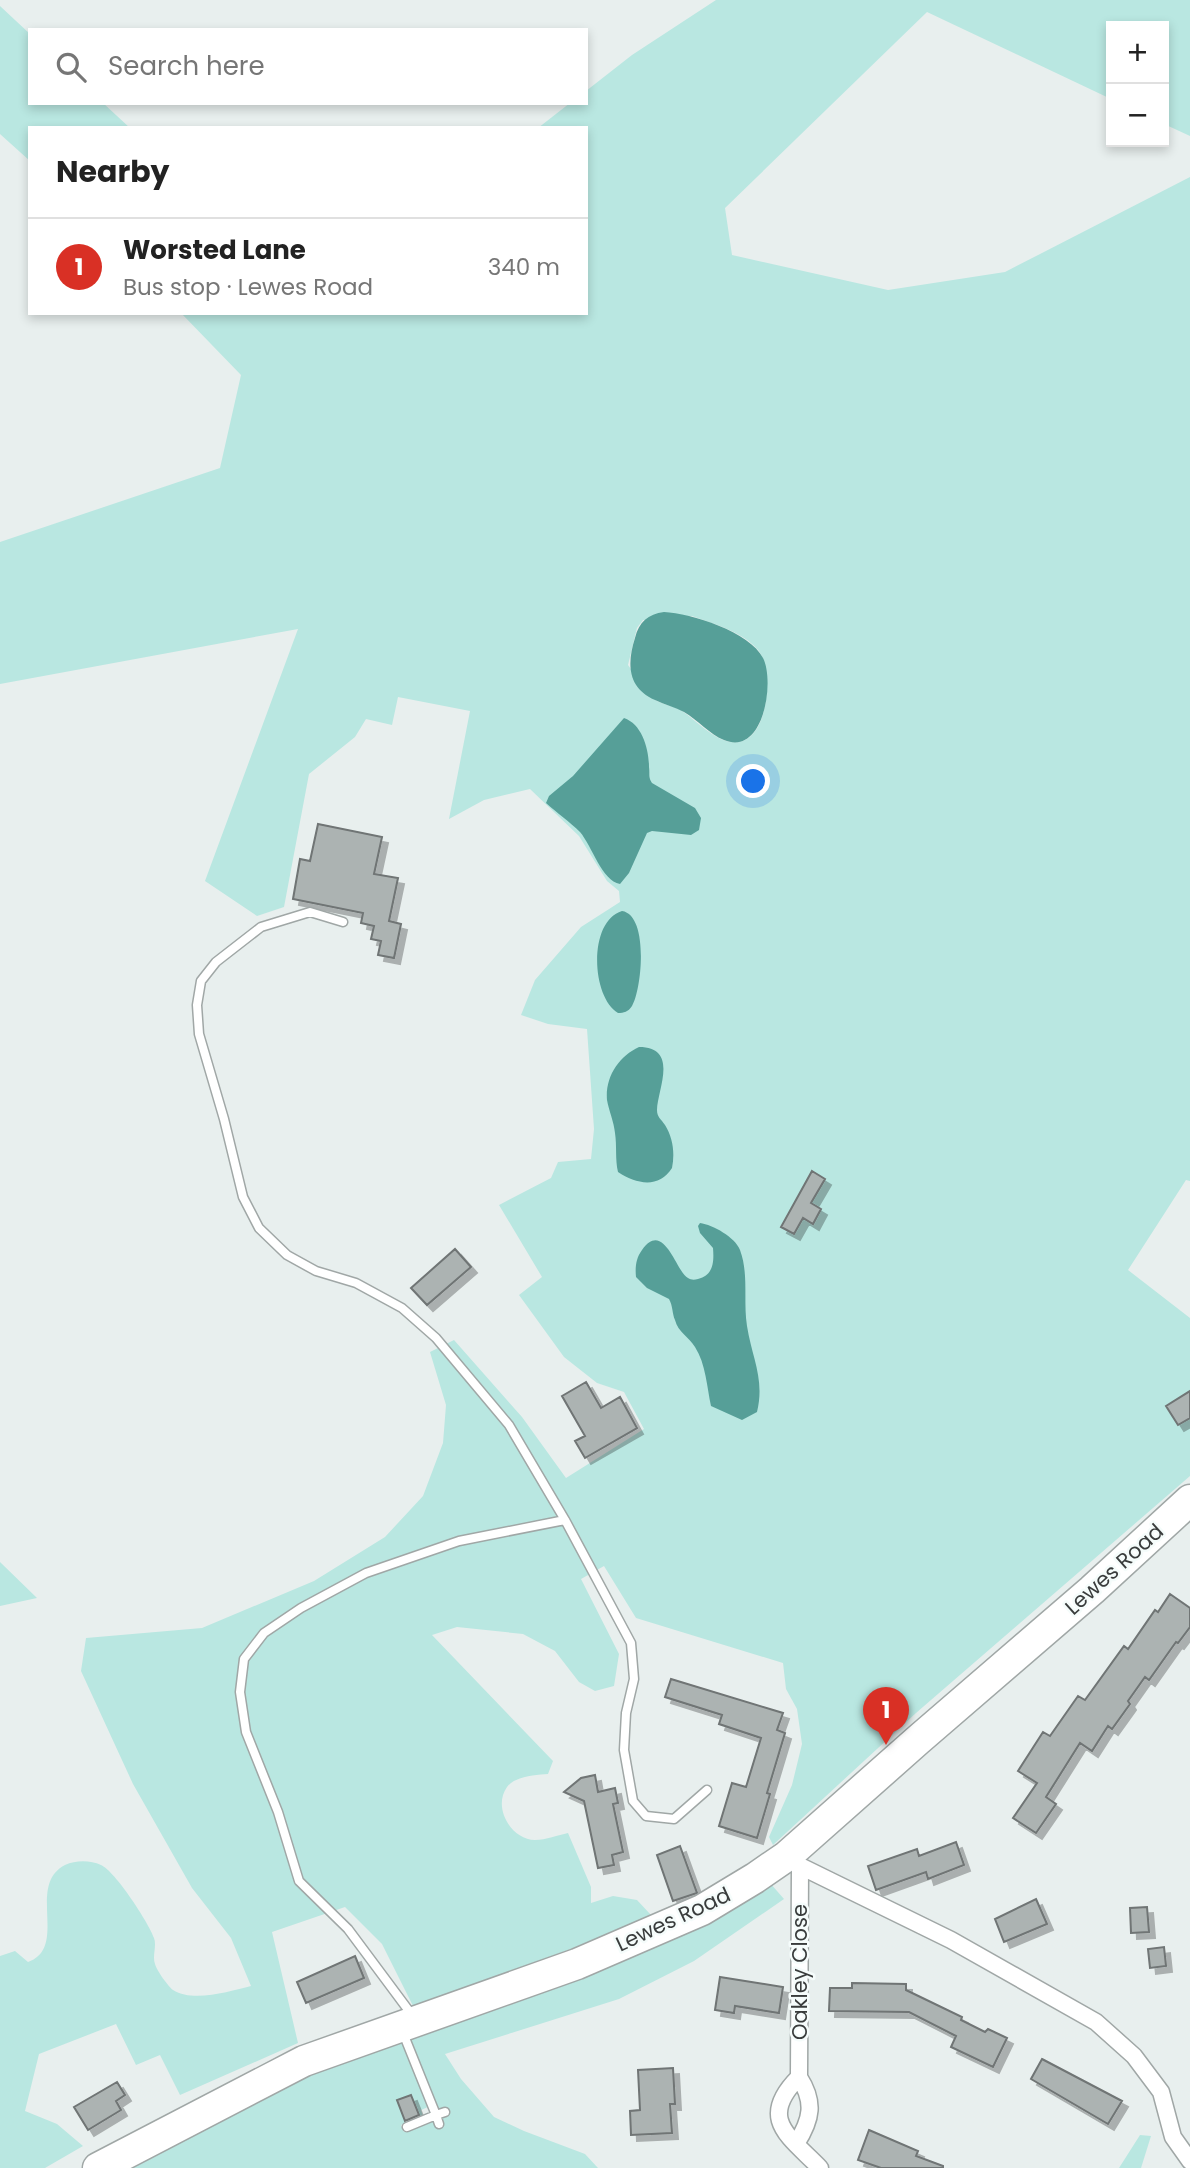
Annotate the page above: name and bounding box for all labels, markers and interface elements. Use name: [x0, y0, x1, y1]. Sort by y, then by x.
map controls: [1106, 21, 1169, 147]
button: +: [1106, 21, 1169, 84]
search box: [28, 28, 588, 105]
icon: search: [52, 48, 90, 86]
text: Search here: [108, 48, 265, 84]
button: −: [1106, 84, 1169, 147]
text: Nearby: [56, 150, 170, 193]
text: Worsted Lane: [123, 232, 306, 268]
text: 1: [75, 251, 83, 283]
text: 340 m: [488, 251, 560, 283]
text: Bus stop · Lewes Road: [123, 271, 373, 303]
your location: [736, 764, 770, 798]
street label: Lewes Road: [1058, 1517, 1170, 1621]
pin: 1: [863, 1687, 909, 1745]
street label: Lewes Road: [611, 1880, 735, 1958]
street label: Oakley Close: [785, 1904, 814, 2040]

